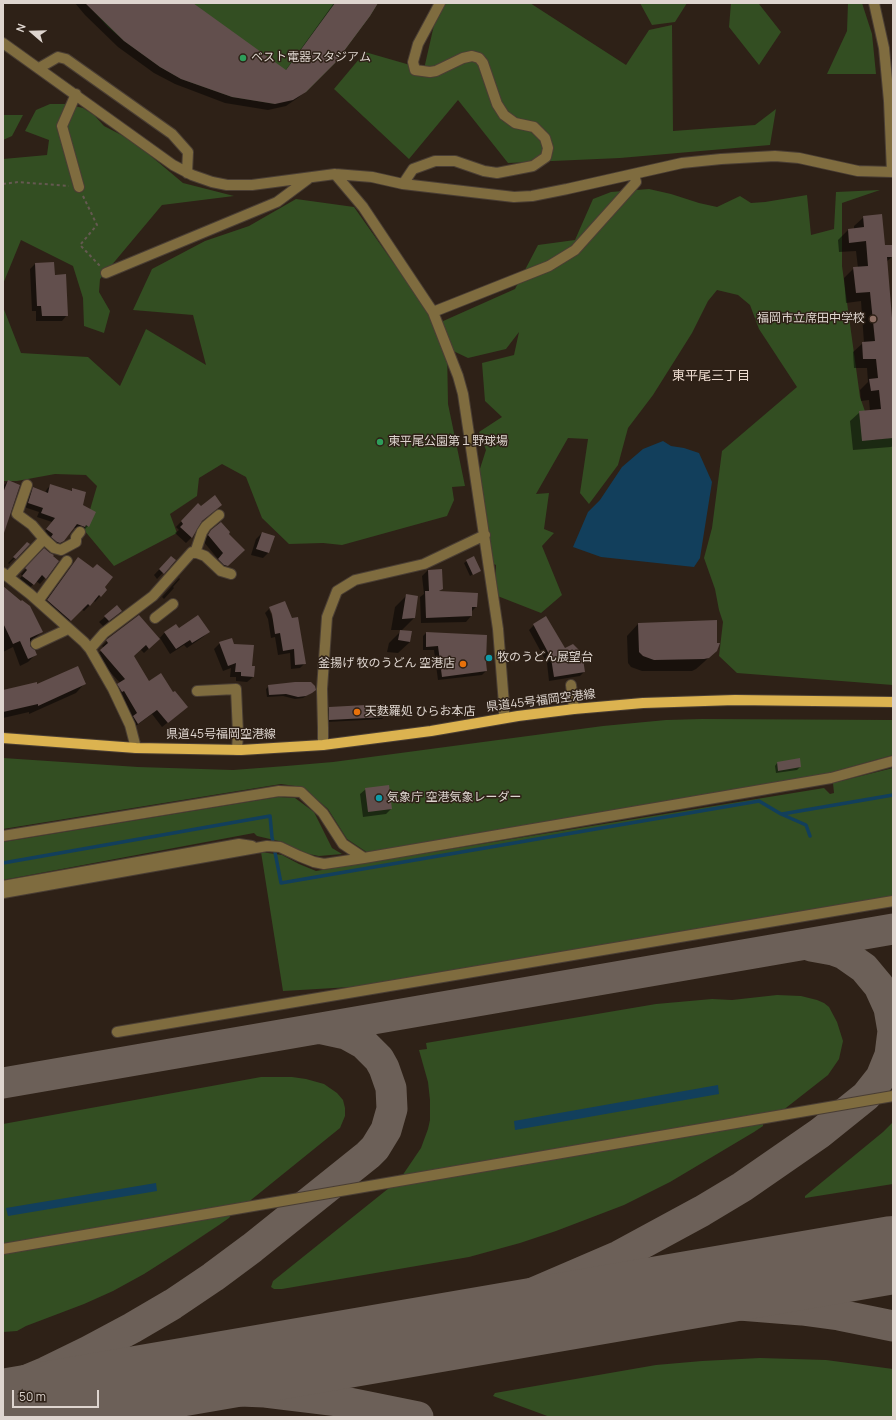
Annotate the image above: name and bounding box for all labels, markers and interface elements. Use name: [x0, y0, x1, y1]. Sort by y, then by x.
north arrow: [12, 12, 52, 52]
text: N: [12, 21, 29, 34]
place label: ベスト電器スタジアム: [251, 51, 371, 65]
marker: ベスト電器スタジアム: [238, 53, 248, 63]
place label: 福岡市立席田中学校: [757, 312, 865, 326]
marker: 福岡市立席田中学校: [868, 314, 878, 324]
district label: 東平尾三丁目: [672, 368, 750, 384]
place label: 東平尾公園第１野球場: [388, 435, 508, 449]
marker: 東平尾公園第１野球場: [375, 437, 385, 447]
place label: 牧のうどん展望台: [497, 651, 593, 665]
marker: 牧のうどん展望台: [484, 653, 494, 663]
place label: 釜揚げ 牧のうどん 空港店: [318, 657, 455, 671]
marker: 釜揚げ 牧のうどん 空港店: [458, 659, 468, 669]
street label: 県道45号福岡空港線: [486, 687, 596, 715]
place label: 天麩羅処 ひらお本店: [365, 705, 475, 719]
marker: 天麩羅処 ひらお本店: [352, 707, 362, 717]
street label: 県道45号福岡空港線: [166, 728, 276, 742]
place label: 気象庁 空港気象レーダー: [387, 791, 521, 805]
marker: 気象庁 空港気象レーダー: [374, 793, 384, 803]
scale bar: [14, 1382, 101, 1408]
text: 50 m: [19, 1388, 46, 1405]

